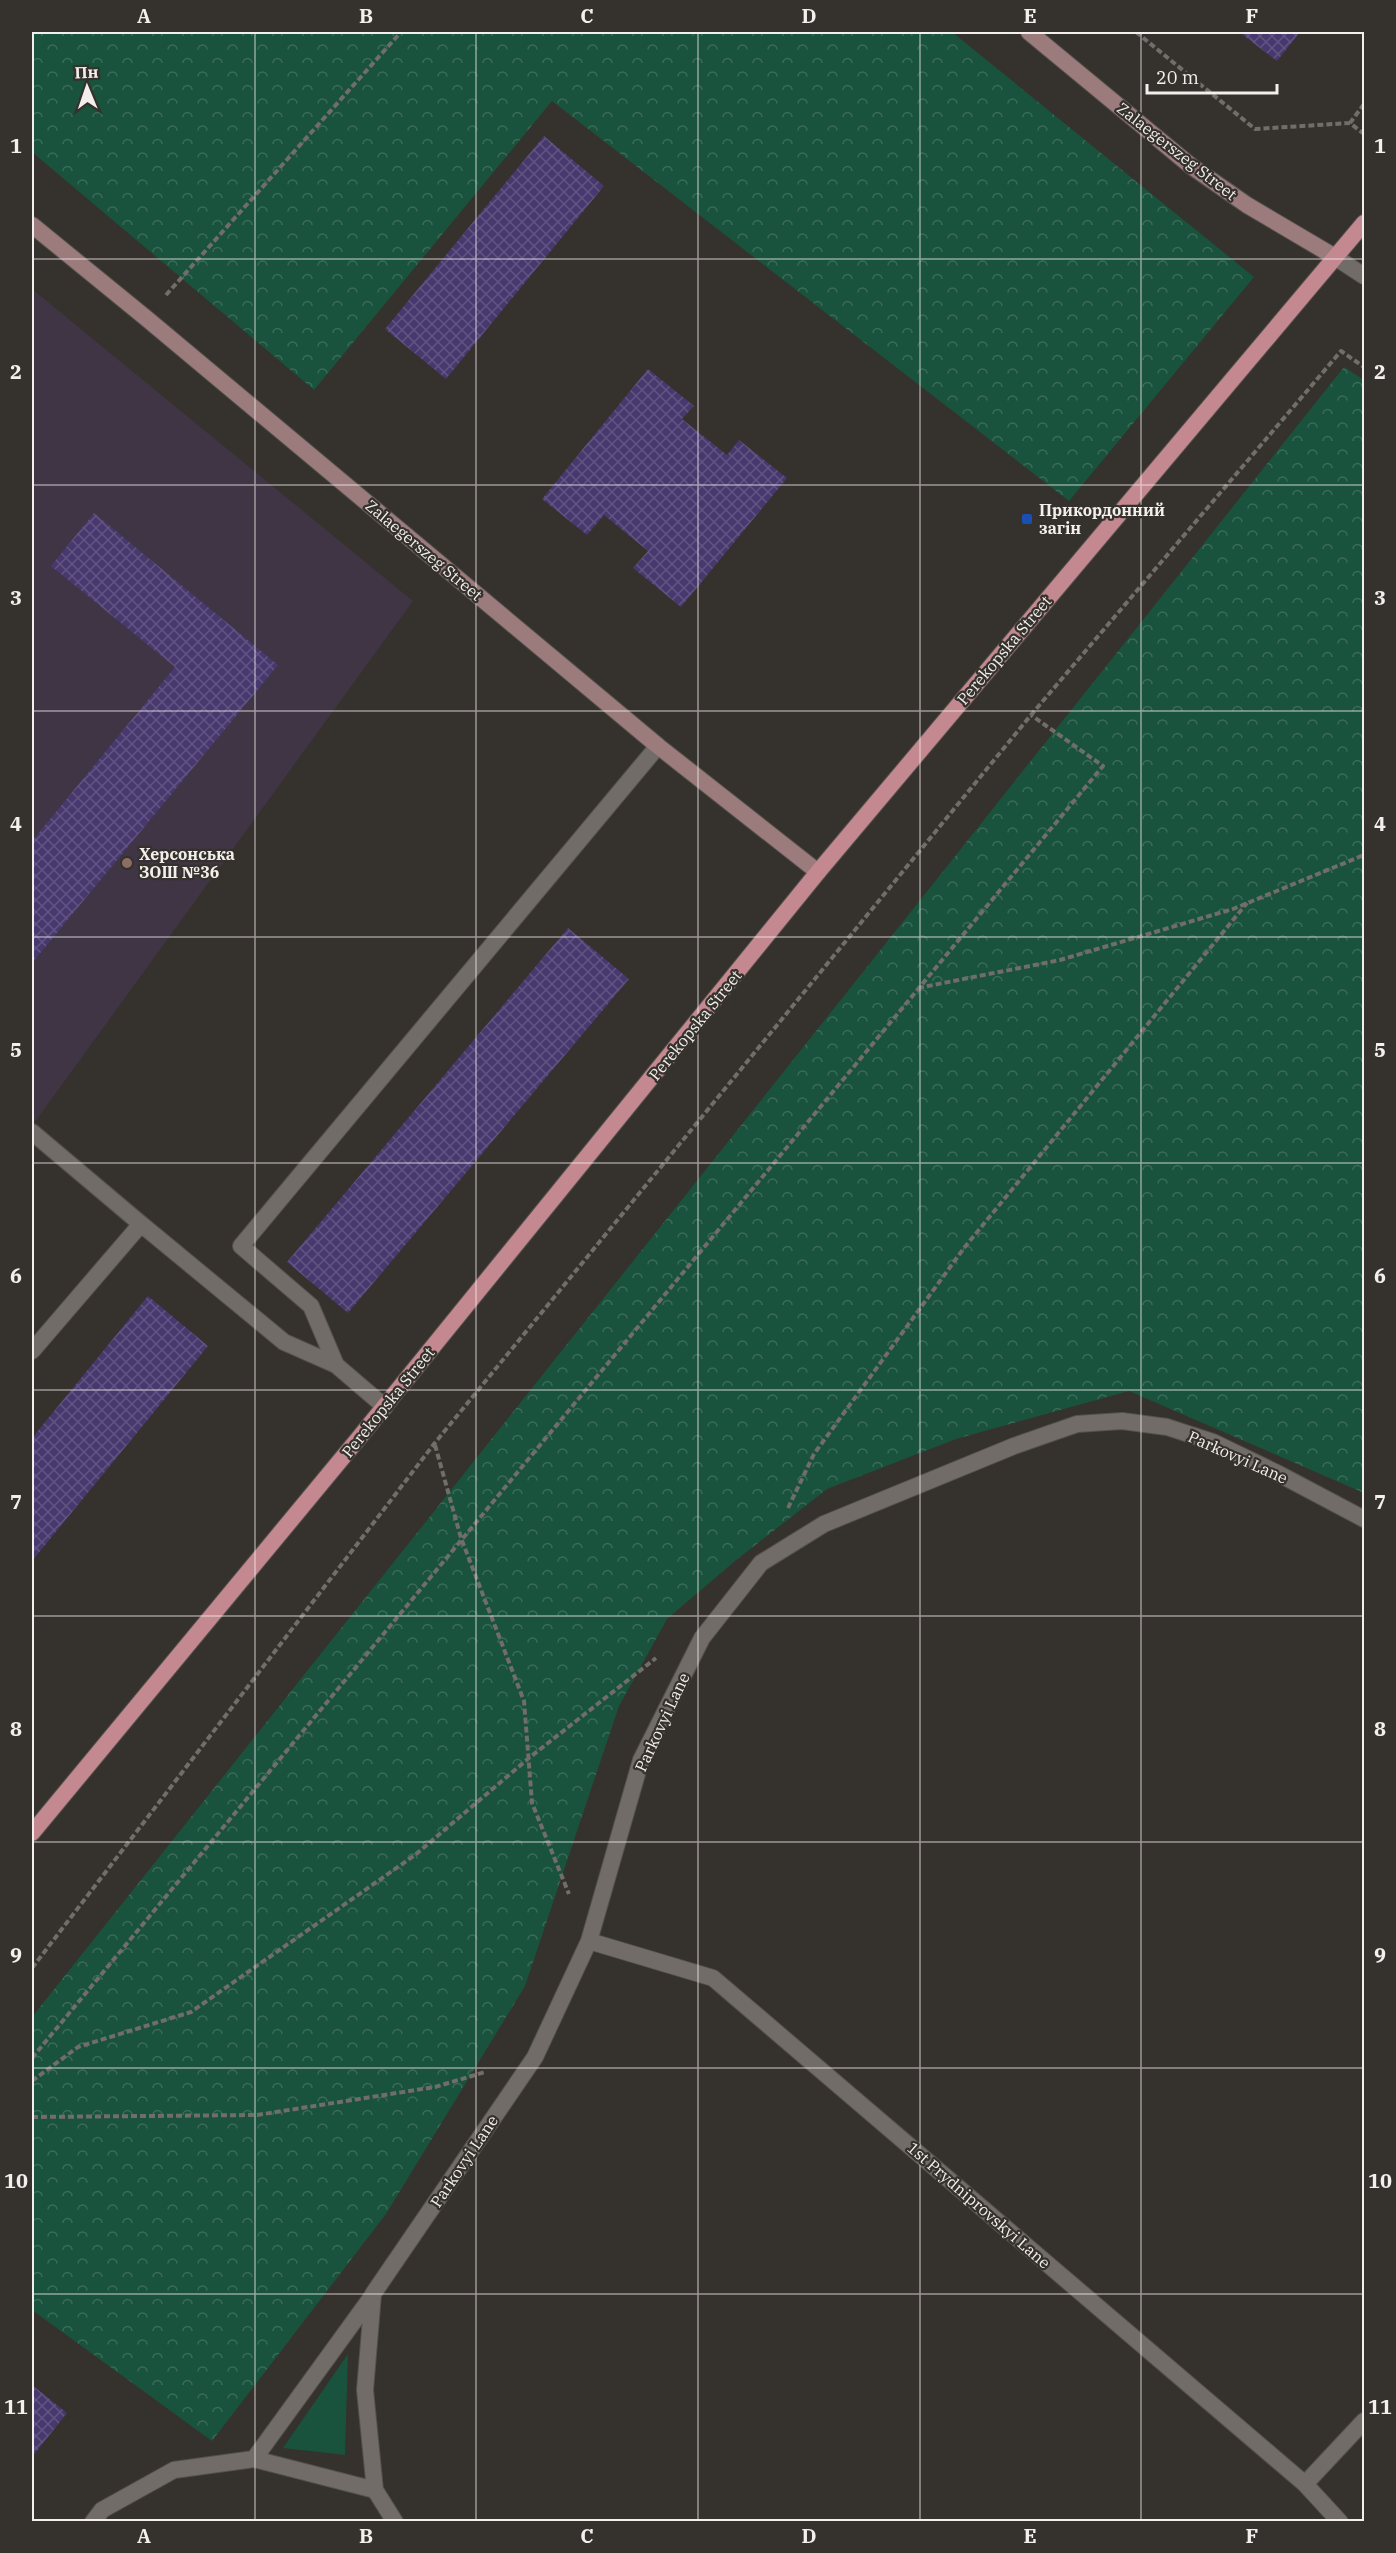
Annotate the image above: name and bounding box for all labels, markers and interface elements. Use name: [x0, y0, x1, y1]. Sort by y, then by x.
text: A: [137, 2, 151, 29]
text: B: [359, 2, 373, 29]
text: C: [580, 2, 594, 29]
text: D: [801, 2, 817, 29]
text: E: [1023, 2, 1037, 29]
text: F: [1246, 2, 1258, 29]
north arrow: [57, 57, 117, 117]
scale bar: [1147, 57, 1278, 95]
text: Пн: [74, 62, 99, 82]
text: 20 m: [1156, 66, 1199, 89]
street label: Zalaegerszeg Street: [1113, 98, 1241, 204]
text: 1: [10, 132, 22, 159]
text: 1: [1374, 132, 1386, 159]
text: 2: [10, 358, 22, 385]
text: 2: [1374, 358, 1386, 385]
street label: Zalaegerszeg Street: [361, 495, 487, 605]
place label: Прикордонний загін: [1039, 500, 1165, 538]
marker: Прикордонний загін: [1020, 512, 1034, 526]
text: 3: [10, 584, 22, 611]
text: 3: [1374, 584, 1386, 611]
street label: Perekopska Street: [952, 591, 1056, 709]
text: 4: [10, 810, 22, 837]
text: 4: [1374, 810, 1386, 837]
place label: Херсонська ЗОШ №36: [139, 844, 235, 882]
marker: Херсонська ЗОШ №36: [120, 856, 134, 870]
street label: Perekopska Street: [644, 965, 746, 1084]
text: 5: [10, 1036, 22, 1063]
text: 5: [1374, 1036, 1386, 1063]
text: 6: [10, 1262, 22, 1289]
text: 6: [1374, 1262, 1386, 1289]
street label: Perekopska Street: [337, 1342, 439, 1461]
street label: Parkovyi Lane: [1185, 1426, 1291, 1488]
text: 7: [10, 1488, 22, 1515]
text: 7: [1374, 1488, 1386, 1515]
street label: Parkovyi Lane: [630, 1669, 694, 1775]
text: 8: [10, 1715, 22, 1742]
text: 8: [1374, 1715, 1386, 1742]
text: 9: [10, 1941, 22, 1968]
text: 9: [1374, 1941, 1386, 1968]
street label: Parkovyi Lane: [426, 2111, 502, 2211]
street label: 1st Prydniprovskyi Lane: [903, 2137, 1055, 2273]
text: 10: [4, 2167, 28, 2194]
text: 10: [1368, 2167, 1392, 2194]
text: 11: [4, 2393, 28, 2420]
text: 11: [1368, 2393, 1392, 2420]
text: A: [137, 2522, 151, 2549]
text: B: [359, 2522, 373, 2549]
text: C: [580, 2522, 594, 2549]
text: D: [801, 2522, 817, 2549]
text: E: [1023, 2522, 1037, 2549]
text: F: [1246, 2522, 1258, 2549]

